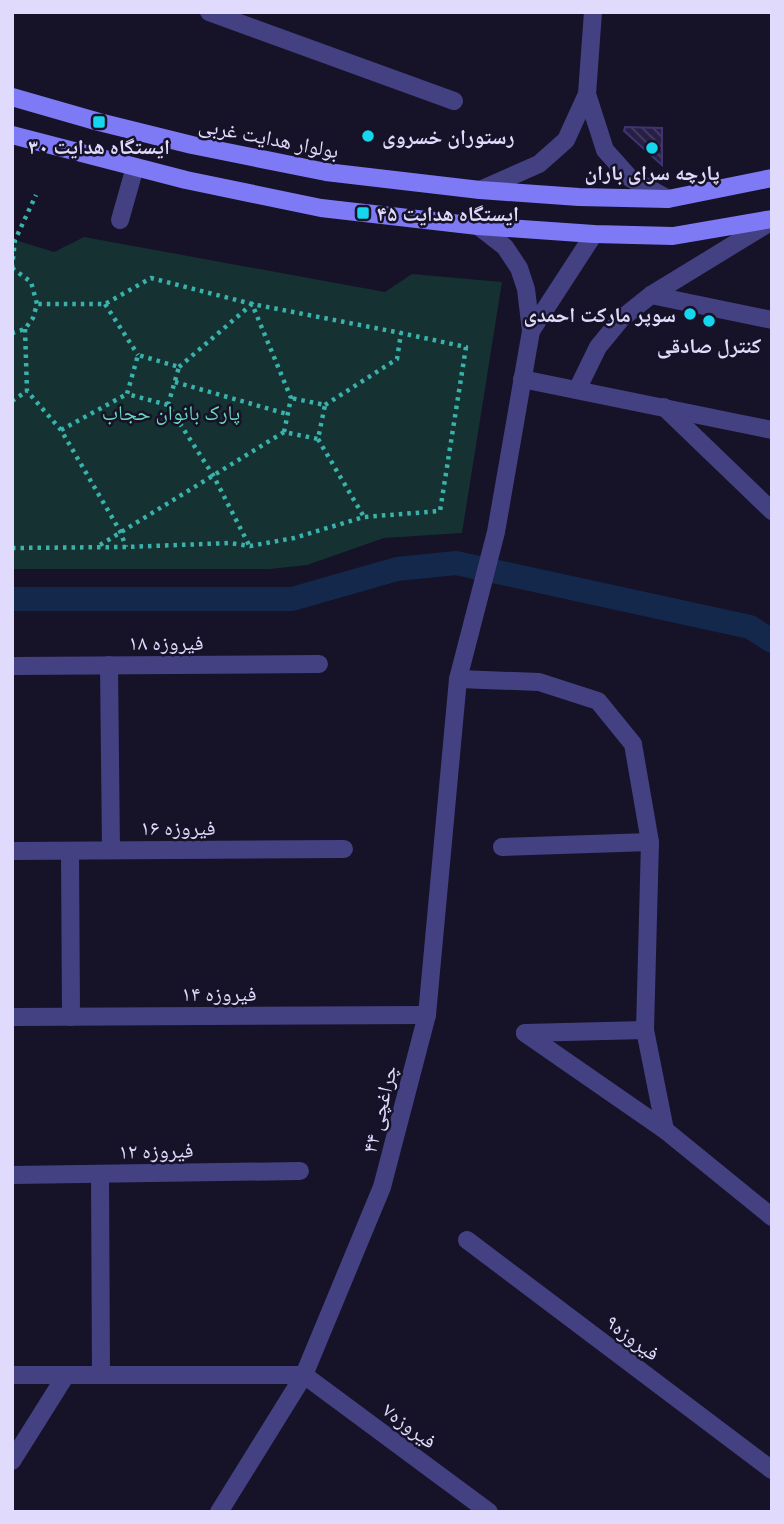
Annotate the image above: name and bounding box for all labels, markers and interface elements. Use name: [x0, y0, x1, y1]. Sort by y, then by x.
street label: بولوار هدایت غربی: [197, 112, 341, 164]
marker: ایستگاه هدایت ٣٠: [91, 114, 107, 130]
place label: رستوران خسروی: [382, 124, 514, 149]
marker: رستوران خسروی: [360, 128, 376, 144]
place label: ایستگاه هدایت ٣٠: [28, 134, 170, 159]
marker: پارچه سرای باران: [644, 140, 660, 156]
place label: پارچه سرای باران: [584, 160, 720, 185]
place label: ایستگاه هدایت ۴۵: [377, 201, 519, 226]
marker: ایستگاه هدایت ۴۵: [355, 205, 371, 221]
place label: سوپر مارکت احمدی: [523, 302, 676, 327]
marker: سوپر مارکت احمدی: [682, 306, 698, 322]
marker: کنترل صادقی: [701, 313, 717, 329]
place label: کنترل صادقی: [657, 333, 761, 359]
park label: پارک بانوان حجاب: [102, 400, 240, 425]
street label: فیروزه ۱۸: [128, 630, 204, 654]
street label: فیروزه ۱۶: [140, 815, 216, 839]
street label: فیروزه ۱۴: [181, 981, 257, 1005]
street label: چراغچی ۴۴: [357, 1063, 403, 1156]
street label: فیروزه ۱۲: [118, 1137, 194, 1163]
street label: فیروزه۹: [601, 1309, 665, 1365]
street label: فیروزه۷: [378, 1397, 442, 1453]

